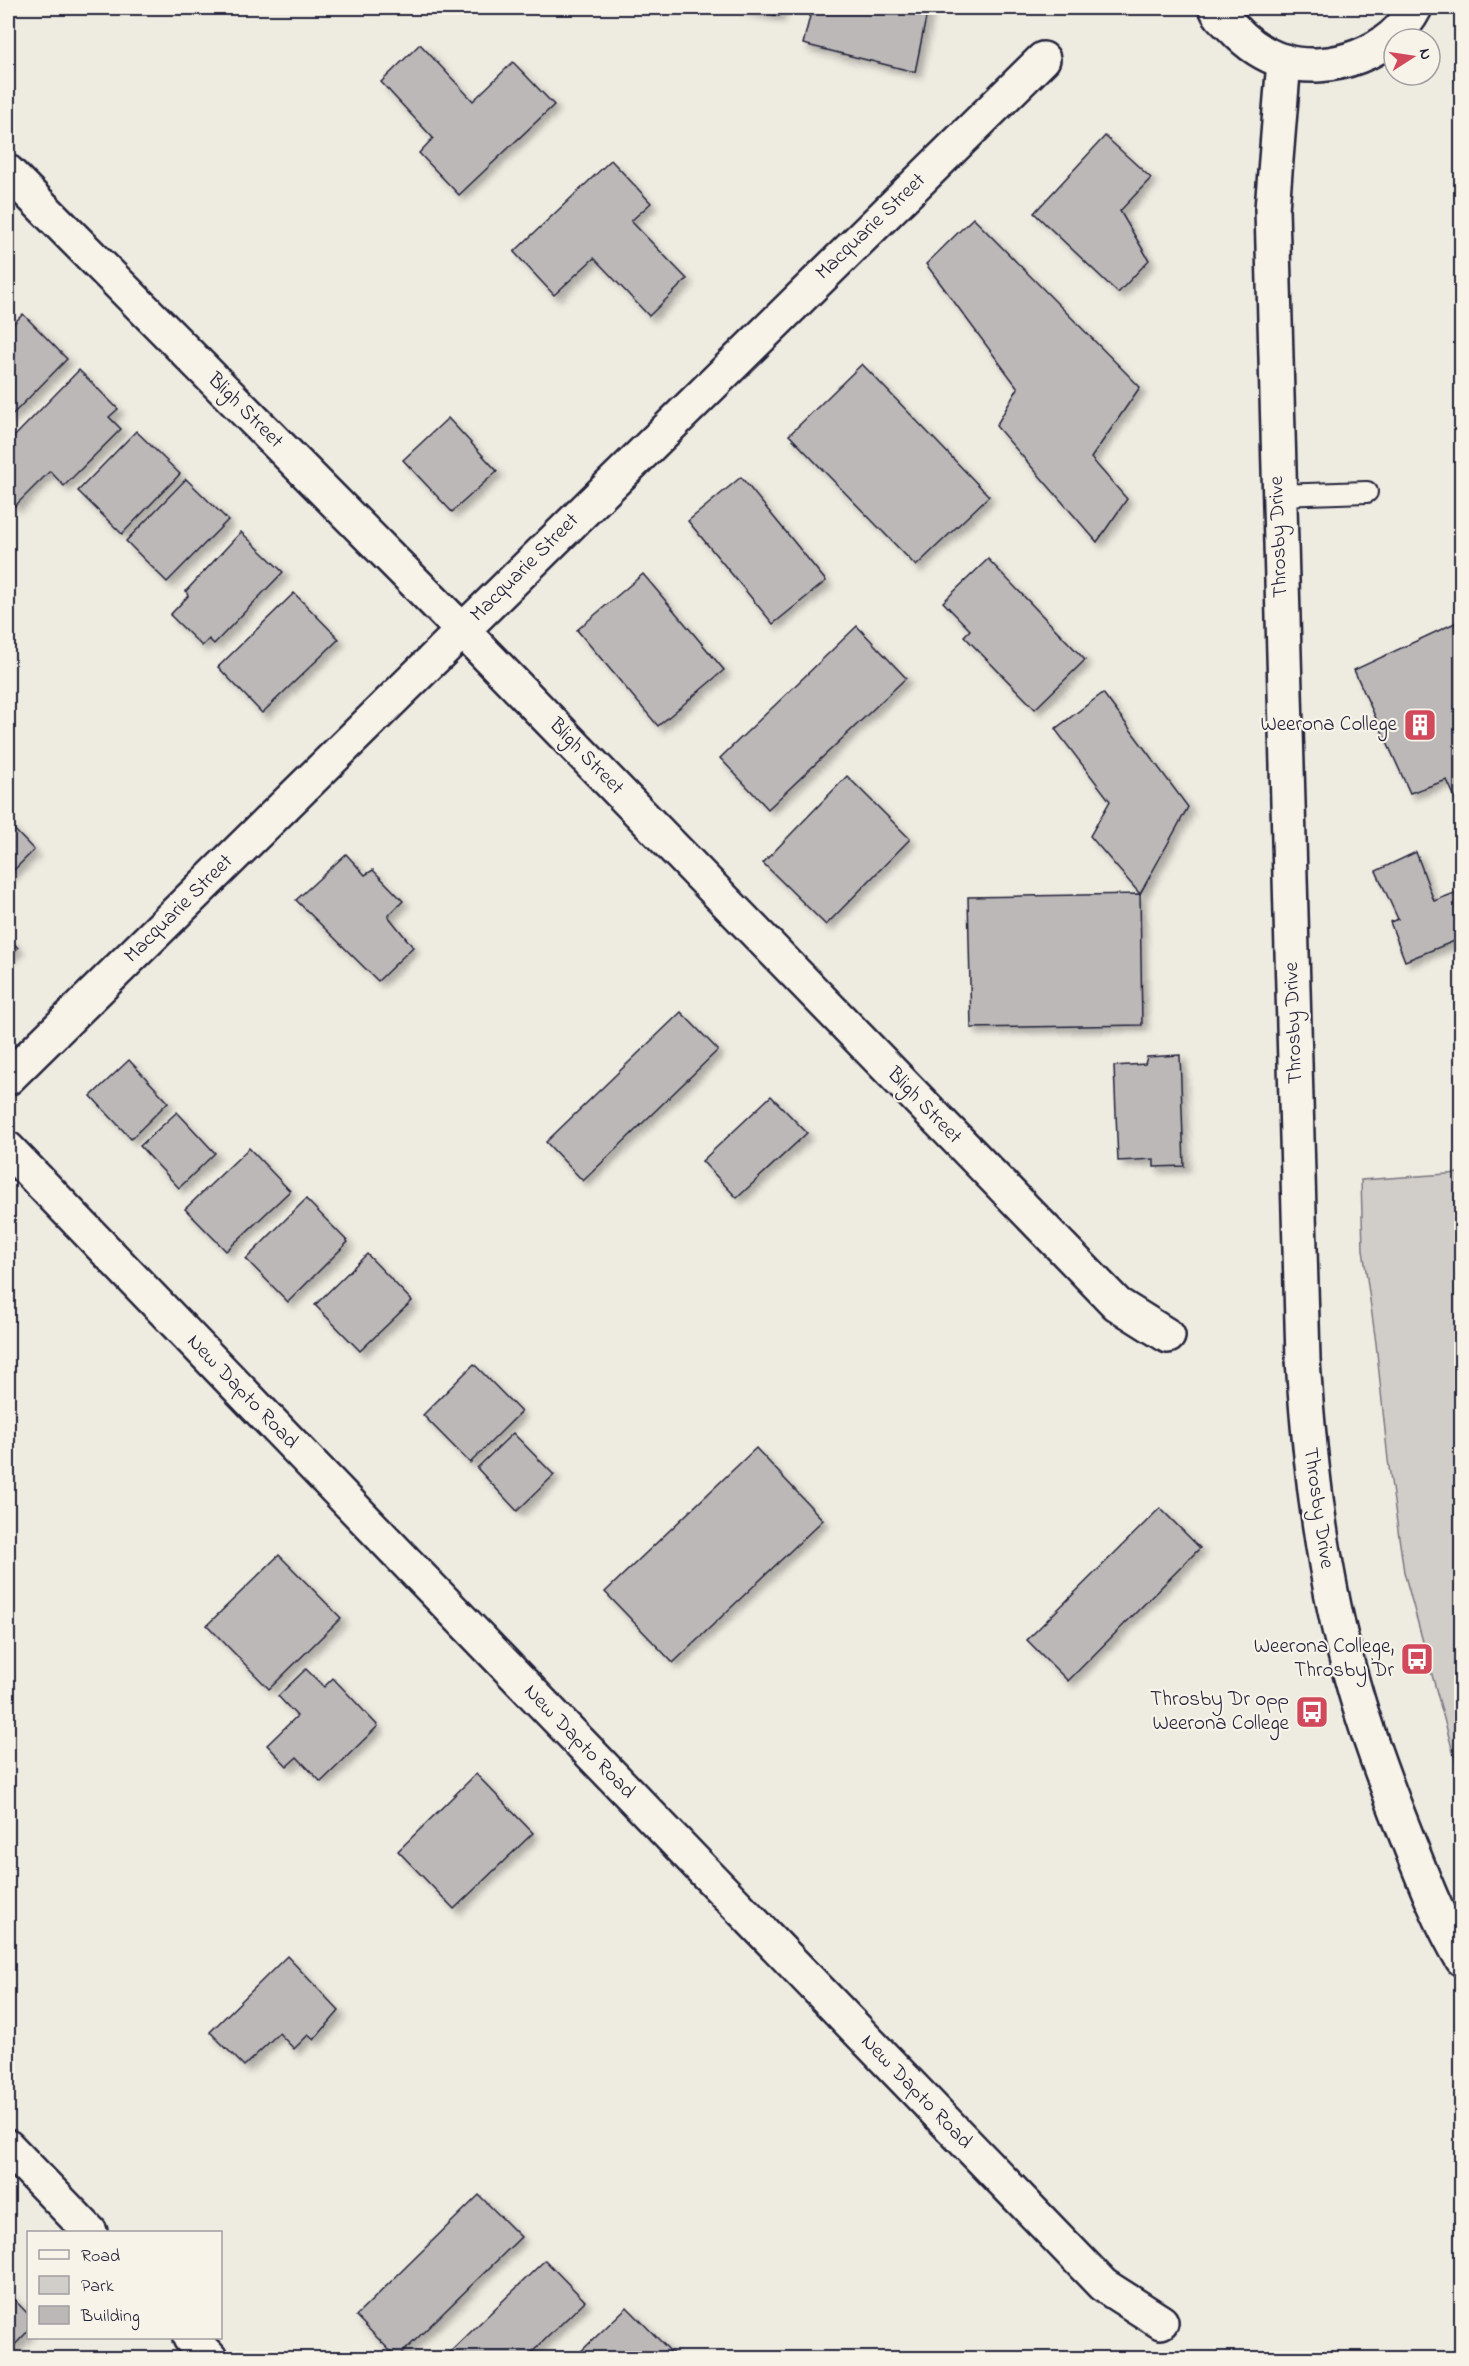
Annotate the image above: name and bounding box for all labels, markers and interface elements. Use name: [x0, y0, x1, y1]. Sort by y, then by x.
north arrow: [1382, 27, 1442, 87]
text: N: [1412, 47, 1438, 62]
street label: Macquarie Street: [809, 166, 933, 288]
street label: Bligh Street: [198, 365, 290, 457]
street label: Throsby Drive: [1262, 475, 1298, 598]
street label: Macquarie Street: [464, 507, 586, 629]
building icon: Weerona College: [1402, 707, 1438, 743]
place label: Weerona College: [1260, 710, 1398, 742]
street label: Bligh Street: [539, 711, 630, 804]
street label: Macquarie Street: [118, 848, 240, 970]
street label: Throsby Drive: [1277, 961, 1313, 1084]
street label: Bligh Street: [877, 1060, 968, 1153]
street label: New Dapto Road: [179, 1328, 305, 1456]
street label: Throsby Drive: [1293, 1446, 1341, 1571]
place label: Weerona College, Throsby Dr: [1254, 1632, 1394, 1688]
bus stop icon: Weerona College, Throsby Dr: [1399, 1641, 1435, 1677]
street label: New Dapto Road: [516, 1678, 642, 1806]
place label: Throsby Dr opp Weerona College: [1150, 1685, 1290, 1741]
bus stop icon: Throsby Dr opp Weerona College: [1294, 1694, 1330, 1730]
street label: New Dapto Road: [853, 2028, 979, 2156]
legend: [27, 2231, 222, 2339]
text: Road: [81, 2244, 120, 2270]
text: Park: [81, 2274, 114, 2300]
text: Building: [80, 2304, 140, 2331]

